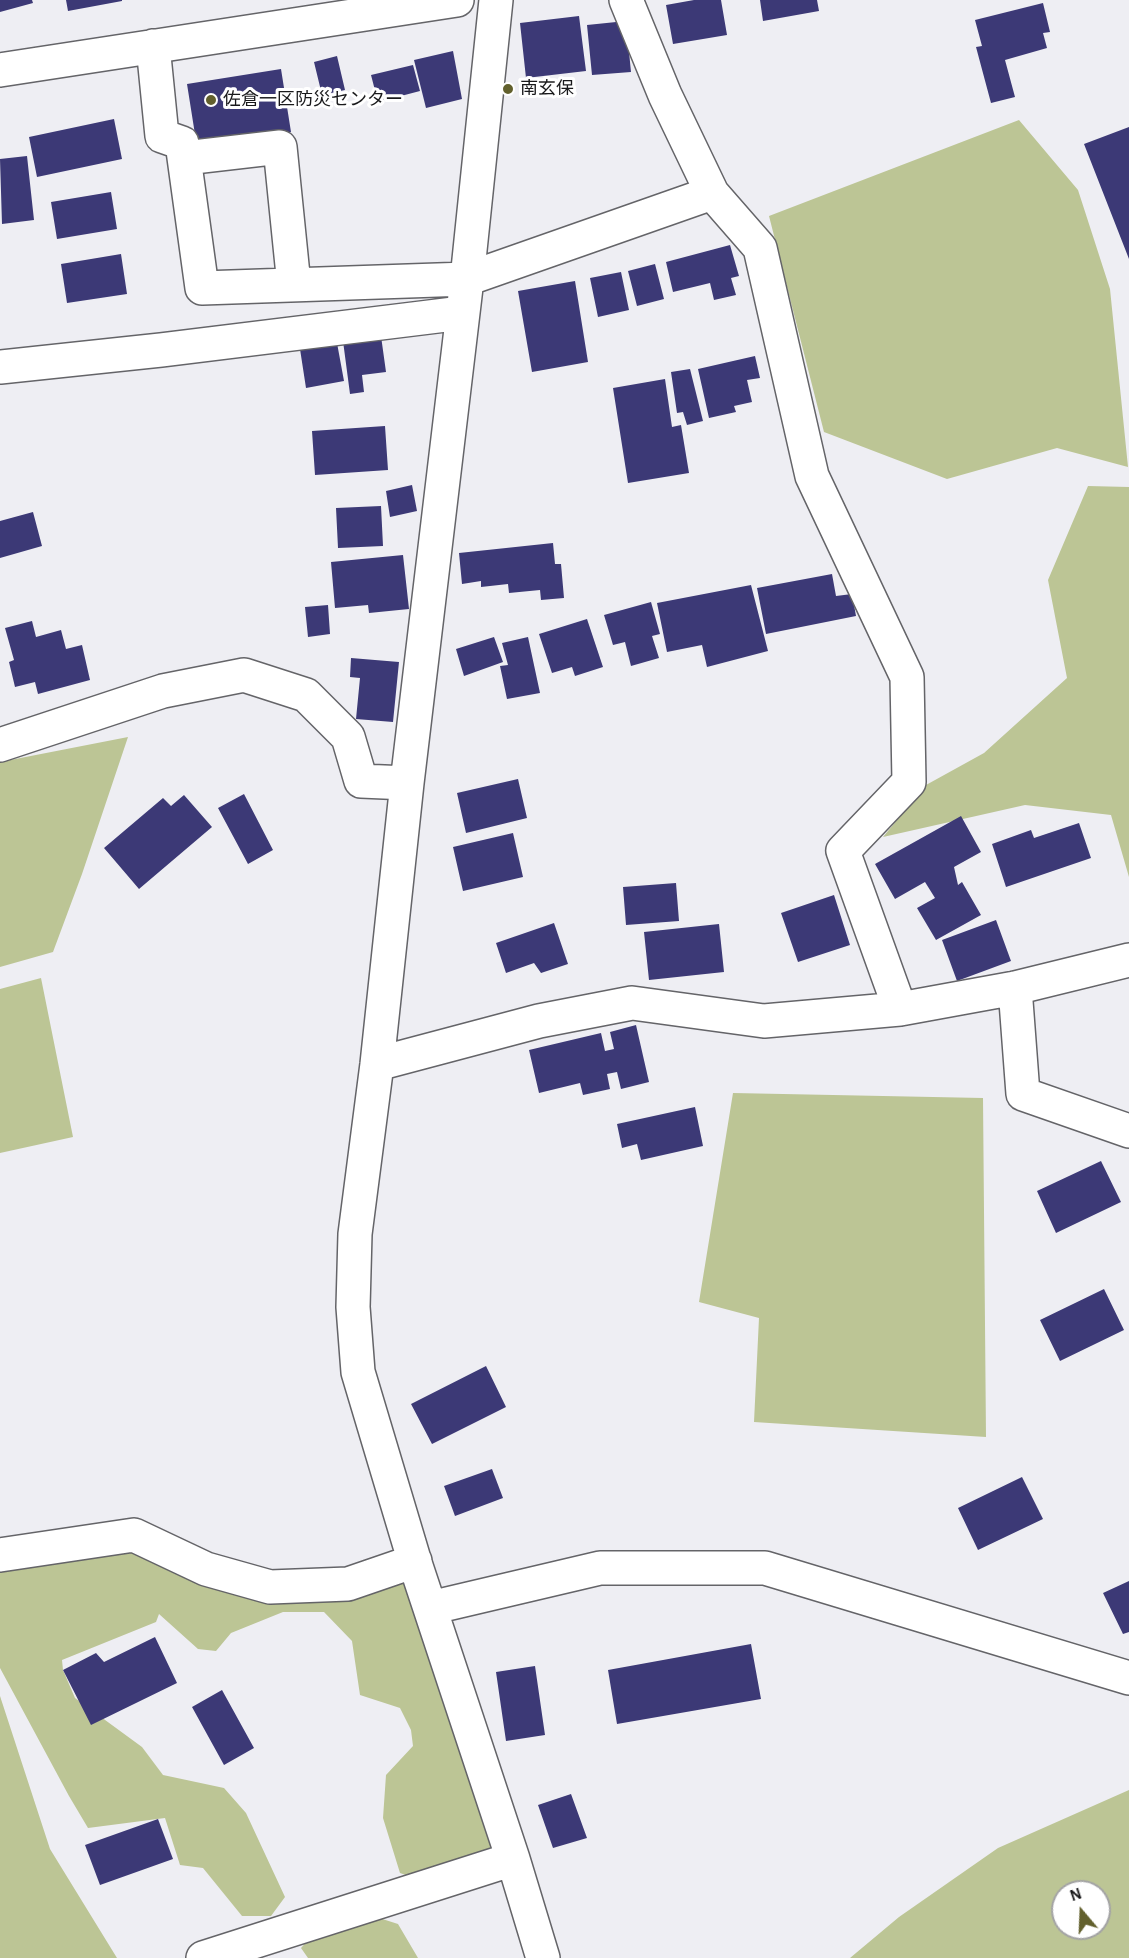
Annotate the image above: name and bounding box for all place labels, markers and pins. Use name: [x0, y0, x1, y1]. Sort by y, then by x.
place label: 南玄保: [520, 78, 574, 100]
marker: 南玄保: [501, 82, 515, 96]
place label: 佐倉一区防災センター: [223, 89, 403, 111]
marker: 佐倉一区防災センター: [204, 93, 218, 107]

